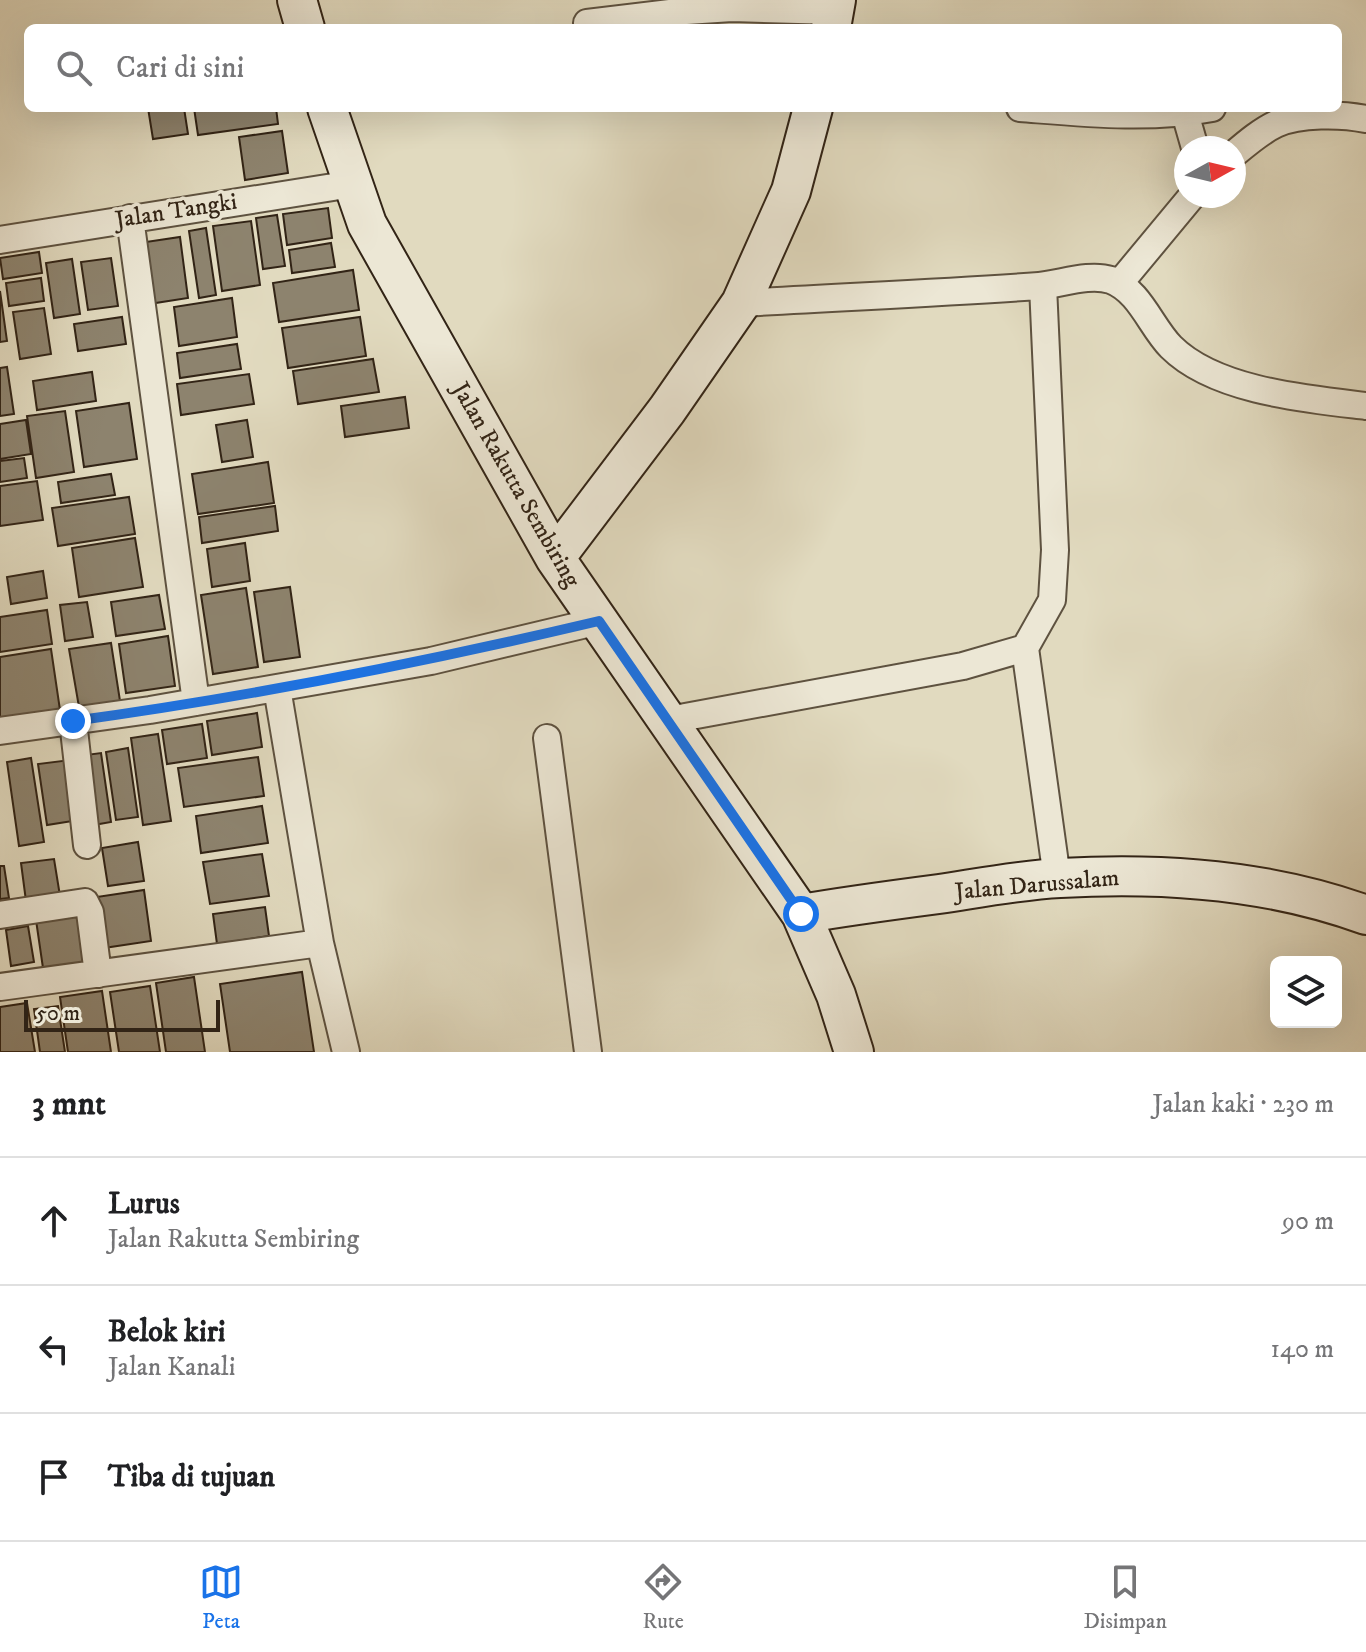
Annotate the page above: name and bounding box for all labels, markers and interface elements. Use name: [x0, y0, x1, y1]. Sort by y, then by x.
search box: [24, 24, 1342, 112]
icon: search: [52, 46, 96, 90]
text: Cari di sini: [116, 50, 244, 87]
north arrow: [1174, 136, 1246, 208]
street label: Jalan Tangki: [111, 187, 239, 236]
street label: Jalan Rakutta Sembiring: [444, 375, 587, 593]
route end: [55, 703, 91, 739]
street label: Jalan Darussalam: [952, 863, 1120, 907]
route start: [783, 896, 819, 932]
map controls: [1270, 956, 1342, 1028]
button: layers: [1270, 956, 1342, 1028]
scale bar: [24, 996, 220, 1032]
text: 50 m: [36, 1000, 80, 1027]
text: 3 mnt: [32, 1083, 106, 1125]
text: Jalan kaki · 230 m: [1153, 1088, 1334, 1121]
text: Lurus: [108, 1186, 180, 1223]
icon: ahead: [32, 1199, 76, 1243]
text: 90 m: [1282, 1205, 1334, 1238]
text: Jalan Rakutta Sembiring: [108, 1223, 359, 1256]
text: Belok kiri: [108, 1314, 226, 1351]
icon: left: [32, 1327, 76, 1371]
text: 140 m: [1270, 1333, 1334, 1366]
text: Jalan Kanali: [108, 1351, 235, 1384]
icon: arrive: [32, 1455, 76, 1499]
text: Tiba di tujuan: [108, 1459, 275, 1496]
tab: Peta: [199, 1560, 243, 1635]
tab: Rute: [641, 1560, 685, 1635]
tab: Disimpan: [1083, 1560, 1167, 1635]

